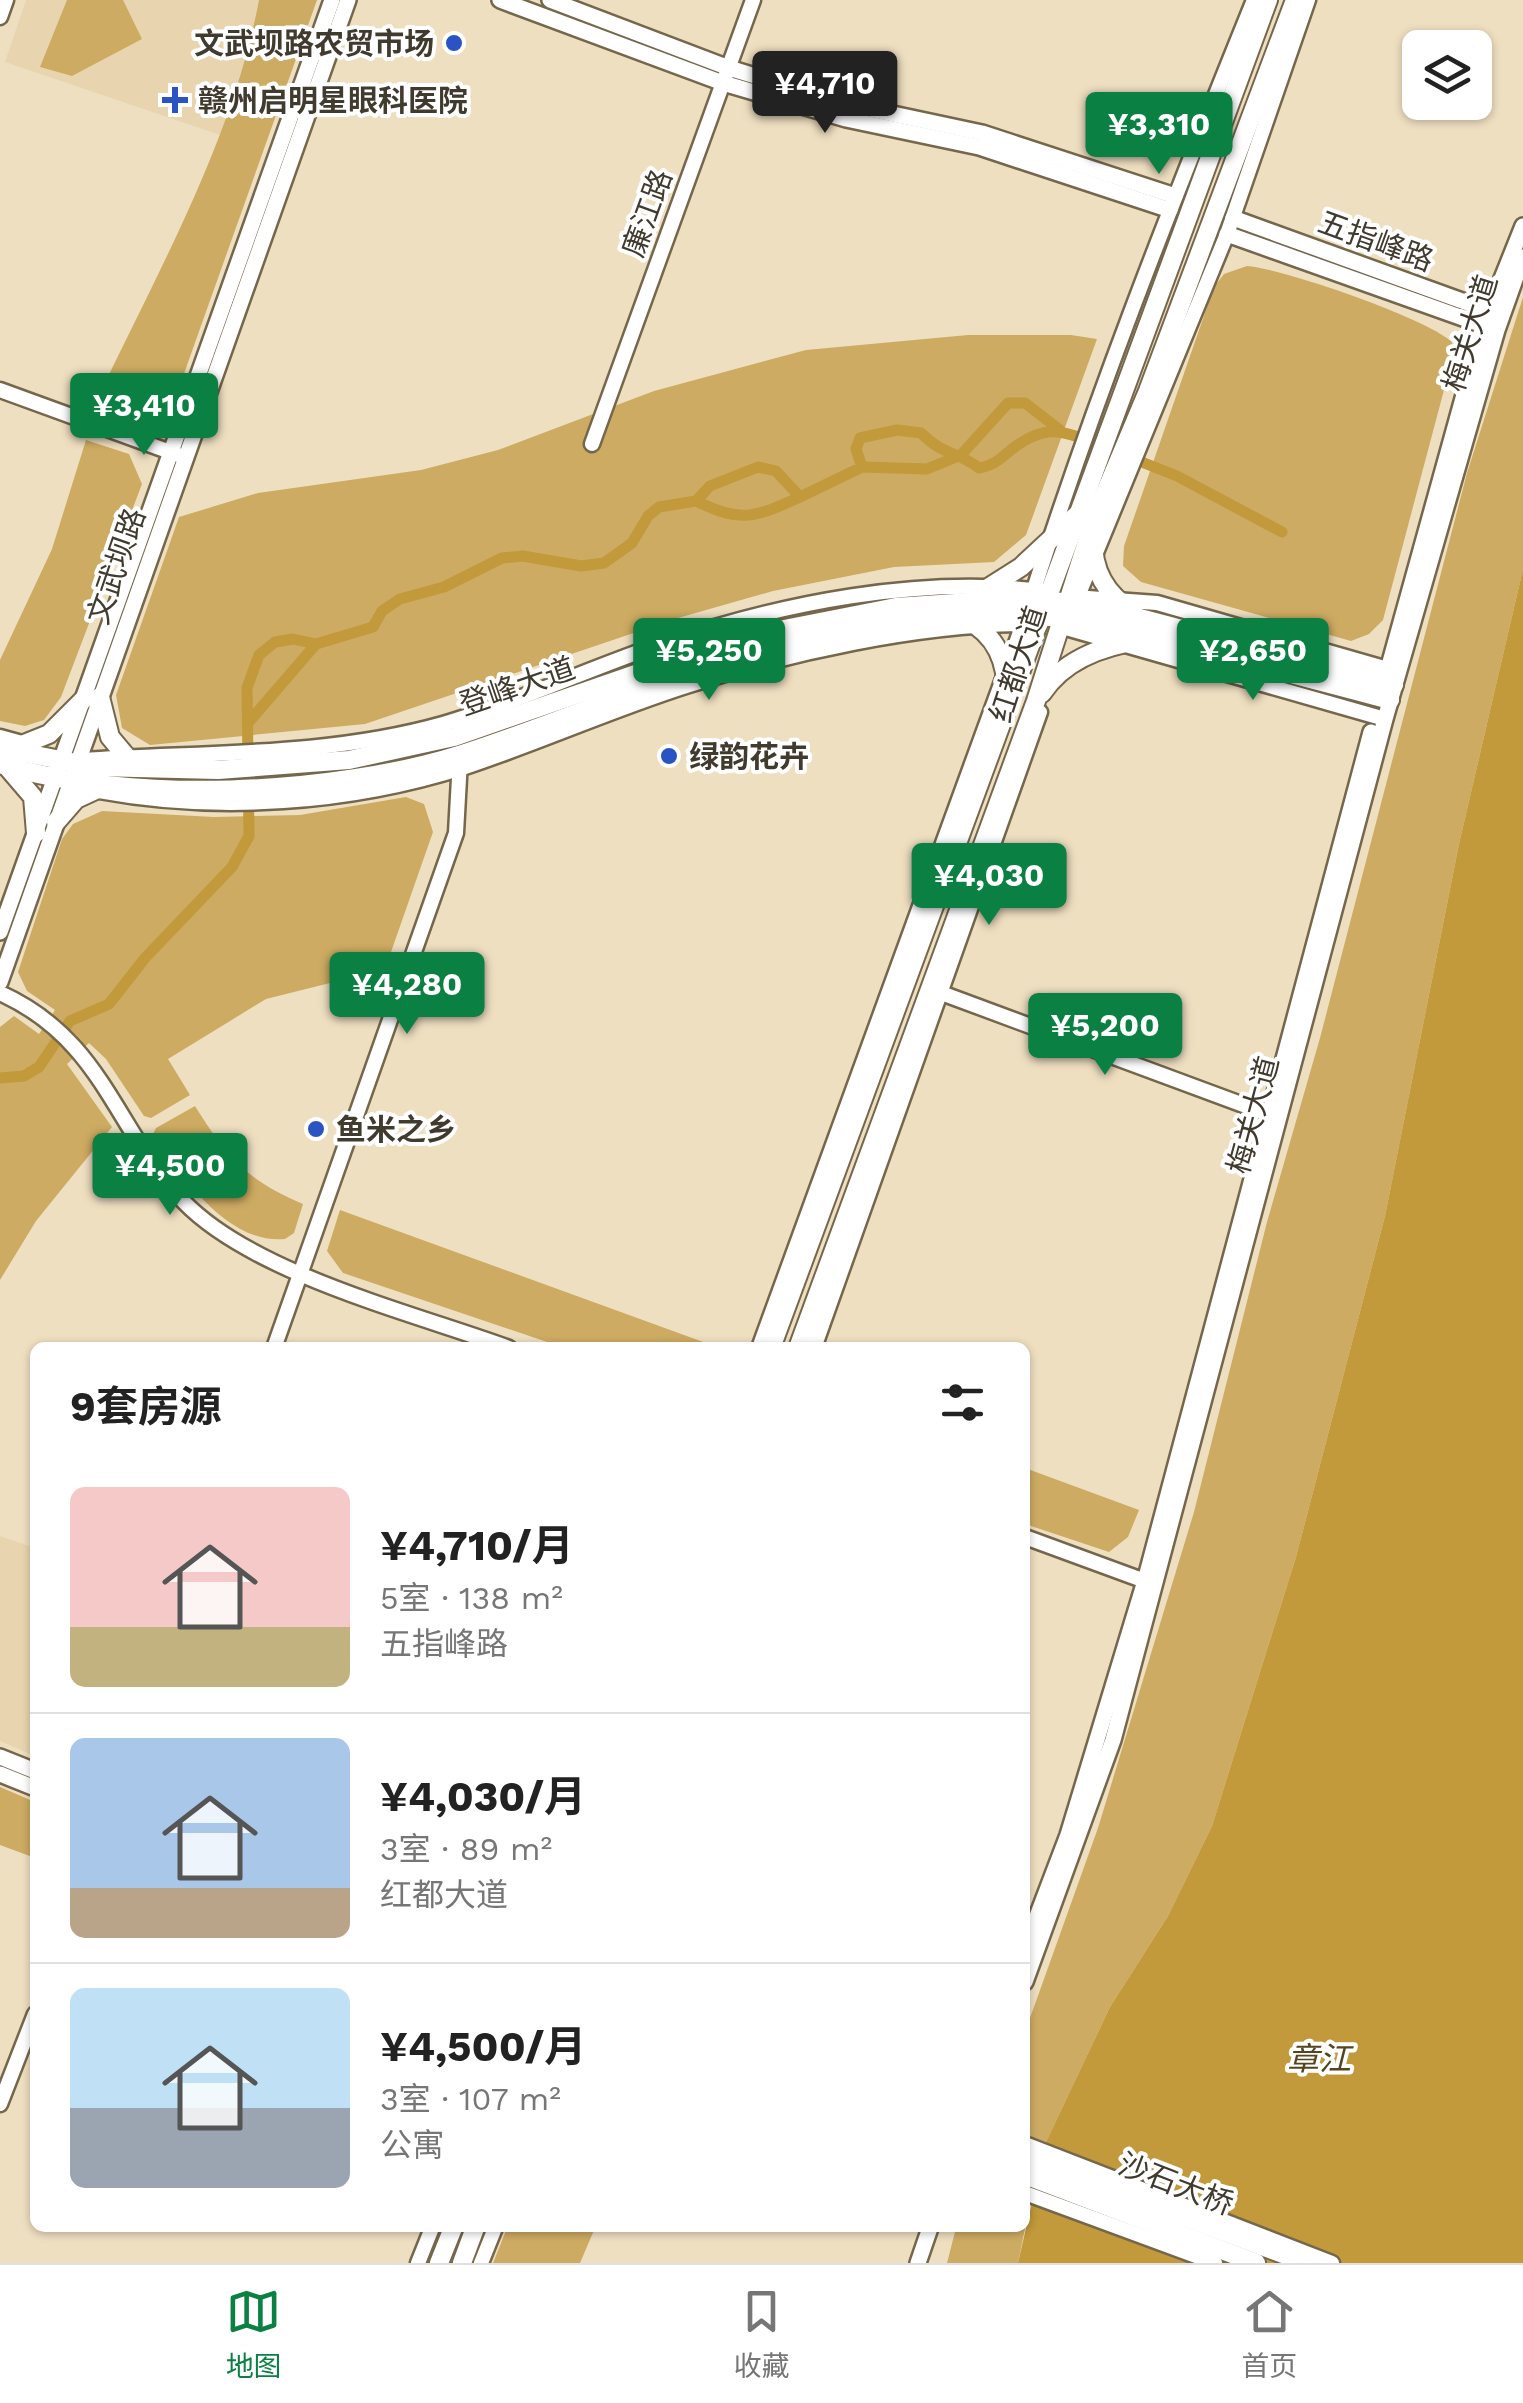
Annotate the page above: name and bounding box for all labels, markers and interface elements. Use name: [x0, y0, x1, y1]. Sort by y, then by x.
place label: 文武坝路农贸市场: [194, 26, 434, 61]
map controls: [1402, 30, 1492, 120]
button: layers: [1402, 30, 1492, 120]
marker: 文武坝路农贸市场: [443, 32, 465, 54]
pin: ¥4,710: [744, 51, 906, 136]
text: ¥4,710: [774, 64, 876, 102]
place label: 赣州启明星眼科医院: [198, 83, 468, 118]
marker: 赣州启明星眼科医院: [162, 87, 188, 113]
pin: ¥3,310: [1078, 92, 1240, 177]
text: ¥3,310: [1108, 105, 1210, 143]
street label: 廉江路: [615, 165, 679, 261]
street label: 五指峰路: [1314, 204, 1438, 278]
street label: 梅关大道: [1436, 271, 1504, 395]
pin: ¥3,410: [63, 373, 225, 458]
text: ¥3,410: [92, 386, 196, 424]
street label: 文武坝路: [80, 504, 152, 628]
street label: 红都大道: [983, 602, 1053, 726]
pin: ¥5,250: [628, 618, 790, 703]
pin: ¥2,650: [1172, 618, 1334, 703]
text: ¥5,250: [655, 631, 763, 669]
text: ¥2,650: [1199, 631, 1307, 669]
street label: 登峰大道: [455, 650, 579, 722]
place label: 绿韵花卉: [689, 739, 809, 774]
marker: 绿韵花卉: [658, 745, 680, 767]
pin: ¥4,030: [908, 843, 1070, 928]
text: ¥4,030: [934, 856, 1044, 894]
pin: ¥4,280: [326, 952, 488, 1037]
text: ¥4,280: [352, 965, 462, 1003]
pin: ¥5,200: [1024, 993, 1186, 1078]
text: ¥5,200: [1050, 1006, 1160, 1044]
street label: 梅关大道: [1221, 1053, 1285, 1177]
place label: 鱼米之乡: [336, 1112, 456, 1147]
marker: 鱼米之乡: [305, 1118, 327, 1140]
pin: ¥4,500: [89, 1133, 251, 1218]
text: ¥4,500: [115, 1146, 226, 1184]
icon: filters: [935, 1375, 990, 1430]
text: 9套房源: [70, 1382, 222, 1431]
text: ¥4,710/月: [380, 1521, 574, 1570]
icon: home: [150, 1527, 270, 1647]
text: 5室 · 138 m²: [380, 1579, 563, 1617]
text: 五指峰路: [380, 1625, 508, 1663]
text: ¥4,030/月: [380, 1772, 586, 1821]
icon: home: [150, 1778, 270, 1898]
text: 3室 · 89 m²: [380, 1830, 552, 1868]
text: 红都大道: [380, 1876, 508, 1914]
text: ¥4,500/月: [380, 2022, 586, 2071]
icon: home: [150, 2028, 270, 2148]
water label: 章江: [1287, 2040, 1354, 2078]
text: 3室 · 107 m²: [380, 2080, 561, 2118]
text: 公寓: [380, 2126, 444, 2164]
street label: 沙石大桥: [1114, 2146, 1238, 2222]
tab: 地图: [226, 2284, 282, 2384]
tab: 收藏: [733, 2284, 789, 2384]
tab: 首页: [1241, 2284, 1297, 2384]

